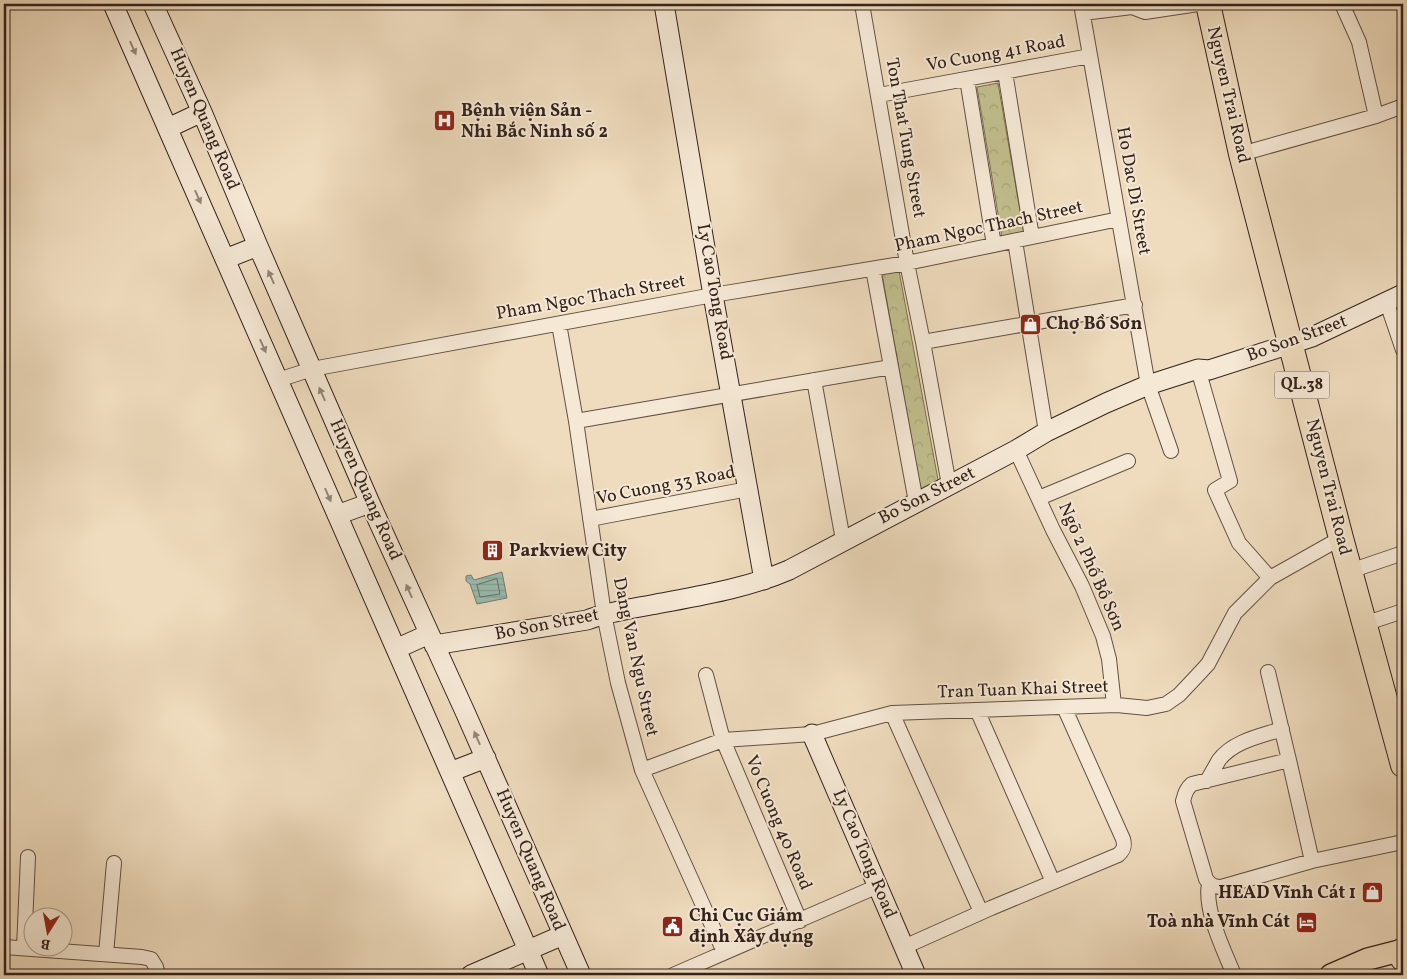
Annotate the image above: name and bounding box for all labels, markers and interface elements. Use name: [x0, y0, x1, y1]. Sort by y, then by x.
street label: Nguyen Trai Road: [1200, 24, 1256, 166]
street label: Vo Cuong 41 Road: [924, 29, 1068, 79]
one-way arrow: [129, 41, 137, 55]
street label: Huyen Quang Road: [163, 44, 245, 194]
street label: Ton That Tung Street: [879, 56, 931, 220]
place label: Bệnh viện Sản - Nhi Bắc Ninh số 2: [461, 99, 608, 145]
hospital icon: Bệnh viện Sản - Nhi Bắc Ninh số 2: [433, 109, 457, 133]
street label: Ho Dac Di Street: [1109, 125, 1157, 257]
one-way arrow: [194, 190, 202, 204]
street label: Pham Ngoc Thach Street: [893, 195, 1085, 259]
street label: Ly Cao Tong Road: [690, 222, 738, 362]
street label: Pham Ngoc Thach Street: [494, 269, 688, 327]
one-way arrow: [267, 270, 275, 284]
street label: Bo Son Street: [1243, 309, 1351, 369]
shop icon: Chợ Bồ Sơn: [1018, 312, 1042, 336]
place label: Chợ Bồ Sơn: [1046, 312, 1142, 337]
one-way arrow: [259, 339, 267, 353]
road number: QL.38: [1274, 372, 1330, 398]
one-way arrow: [318, 387, 326, 401]
street label: Huyen Quang Road: [323, 415, 407, 565]
street label: Nguyen Trai Road: [1299, 416, 1357, 558]
street label: Vo Cuong 33 Road: [594, 460, 738, 512]
street label: Bo Son Street: [874, 461, 980, 531]
one-way arrow: [325, 488, 333, 502]
street label: Ngõ 2 Phố Bồ Sơn: [1051, 499, 1131, 636]
building icon: Parkview City: [481, 539, 505, 563]
place label: Parkview City: [509, 539, 627, 564]
street label: Dang Van Ngu Street: [606, 575, 664, 739]
one-way arrow: [405, 584, 413, 598]
street label: Bo Son Street: [493, 603, 601, 647]
street label: Tran Tuan Khai Street: [937, 675, 1109, 705]
one-way arrow: [473, 731, 481, 745]
street label: Vo Cuong 40 Road: [738, 752, 818, 894]
street label: Huyen Quang Road: [489, 785, 571, 935]
street label: Ly Cao Tong Road: [826, 786, 902, 922]
place label: HEAD Vĩnh Cát 1: [1218, 881, 1356, 906]
shop icon: HEAD Vĩnh Cát 1: [1360, 881, 1384, 905]
place label: Chi Cục Giám định Xây dựng: [689, 904, 814, 950]
north arrow: [22, 906, 72, 956]
place label: Toà nhà Vĩnh Cát: [1147, 910, 1290, 935]
hotel icon: Toà nhà Vĩnh Cát: [1294, 910, 1318, 934]
public building icon: Chi Cục Giám định Xây dựng: [661, 914, 685, 938]
text: B: [39, 933, 52, 954]

